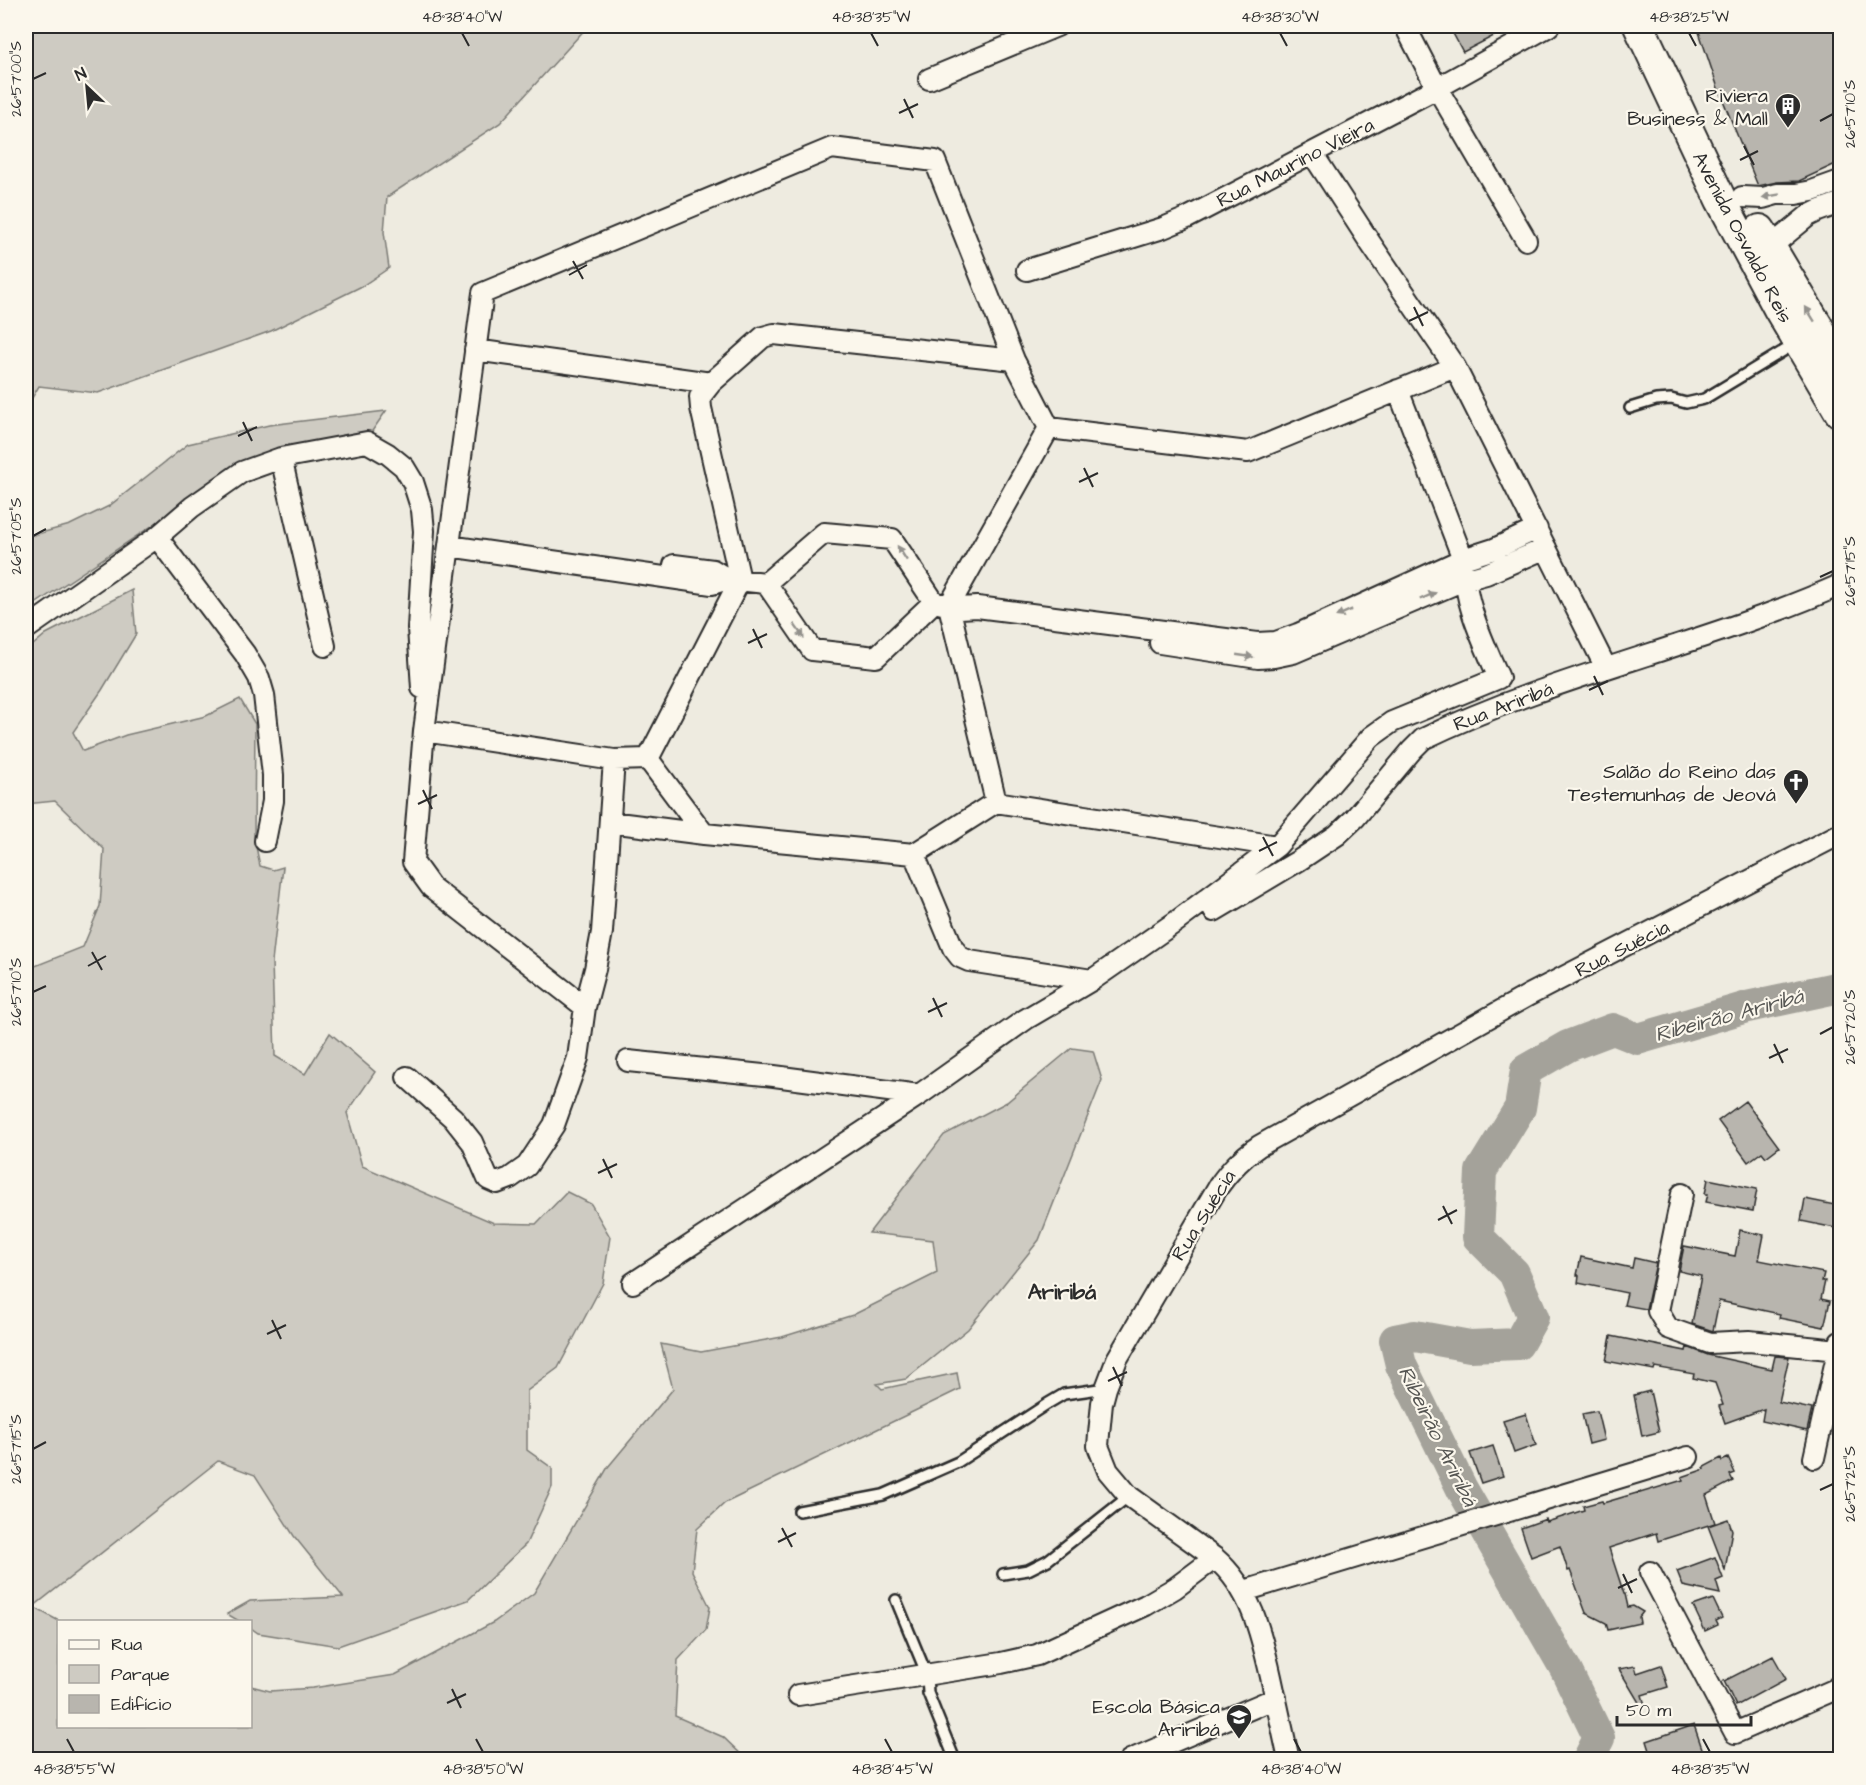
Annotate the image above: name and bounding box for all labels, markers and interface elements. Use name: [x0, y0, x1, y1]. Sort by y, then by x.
text: 48°38'40"W: [422, 7, 502, 28]
text: 48°38'35"W: [832, 7, 910, 28]
text: 48°38'30"W: [1241, 7, 1319, 28]
text: 48°38'25"W: [1649, 7, 1729, 28]
text: 26°57'00"S: [6, 41, 27, 117]
north arrow: [57, 57, 117, 117]
text: N: [72, 62, 90, 87]
text: 26°57'10"S: [1840, 80, 1861, 148]
place label: Riviera Business & Mall: [1627, 82, 1768, 133]
building icon: Riviera Business & Mall: [1773, 91, 1803, 129]
street label: Rua Maurino Vieira: [1212, 111, 1379, 215]
street label: Avenida Osvaldo Reis: [1685, 147, 1799, 328]
one-way arrow: [1761, 192, 1780, 201]
one-way arrow: [1804, 306, 1815, 322]
text: 26°57'05"S: [6, 497, 27, 574]
text: 26°57'15"S: [1840, 536, 1861, 606]
one-way arrow: [896, 545, 907, 561]
one-way arrow: [1419, 591, 1437, 601]
one-way arrow: [1335, 609, 1353, 618]
one-way arrow: [793, 622, 805, 638]
one-way arrow: [1235, 651, 1254, 660]
street label: Rua Ariribá: [1449, 675, 1557, 739]
place label: Salão do Reino das Testemunhas de Jeová: [1568, 758, 1776, 809]
church icon: Salão do Reino das Testemunhas de Jeová: [1781, 767, 1811, 805]
street label: Rua Suécia: [1571, 913, 1674, 985]
text: 26°57'10"S: [6, 958, 27, 1026]
water label: Ribeirão Ariribá: [1652, 981, 1808, 1049]
text: 26°57'20"S: [1840, 989, 1861, 1064]
street label: Rua Suécia: [1165, 1165, 1243, 1266]
district label: Ariribá: [1028, 1277, 1097, 1308]
water label: Ribeirão Ariribá: [1391, 1361, 1485, 1512]
text: 26°57'15"S: [6, 1414, 27, 1484]
text: 26°57'25"S: [1840, 1446, 1861, 1522]
legend: [57, 1620, 252, 1728]
text: Rua: [111, 1632, 142, 1657]
text: Parque: [111, 1662, 170, 1687]
scale bar: [1617, 1689, 1750, 1727]
text: Edifício: [111, 1692, 171, 1717]
place label: Escola Básica Ariribá: [1093, 1693, 1220, 1744]
text: 50 m: [1626, 1698, 1671, 1723]
school or university icon: Escola Básica Ariribá: [1224, 1702, 1254, 1740]
text: 48°38'55"W: [33, 1759, 115, 1780]
text: 48°38'50"W: [443, 1759, 523, 1780]
text: 48°38'45"W: [851, 1759, 933, 1780]
text: 48°38'40"W: [1261, 1759, 1341, 1780]
text: 48°38'35"W: [1671, 1759, 1749, 1780]

